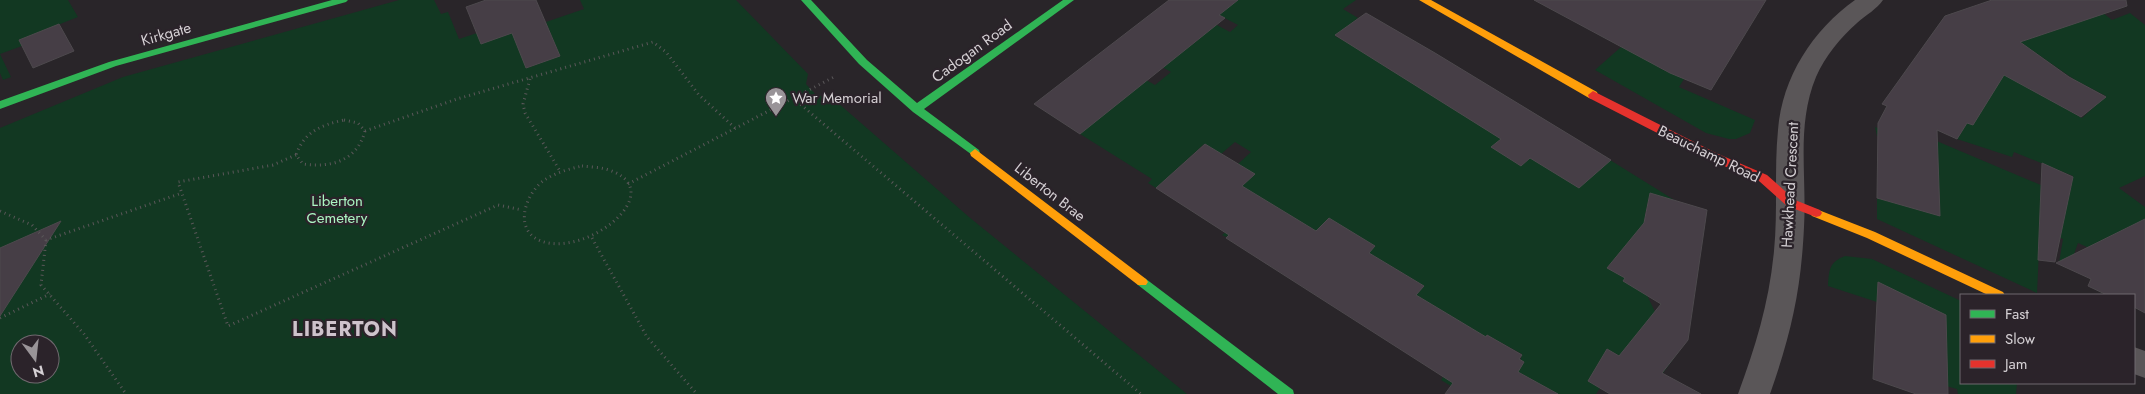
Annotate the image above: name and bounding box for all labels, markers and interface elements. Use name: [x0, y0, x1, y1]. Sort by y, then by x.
street label: Cadogan Road: [927, 14, 1017, 88]
street label: Kirkgate: [138, 16, 194, 52]
place icon: War Memorial: [764, 86, 788, 117]
place label: War Memorial: [792, 87, 882, 109]
street label: Beauchamp Road: [1654, 120, 1764, 188]
street label: Hawkhead Crescent: [1776, 121, 1804, 248]
street label: Liberton Brae: [1010, 157, 1090, 227]
park label: Liberton Cemetery: [307, 190, 368, 229]
legend: [1960, 294, 2135, 384]
text: Fast: [2005, 303, 2029, 325]
district label: LIBERTON: [292, 315, 398, 344]
text: Slow: [2005, 328, 2036, 350]
north arrow: [10, 334, 60, 384]
text: Jam: [2003, 353, 2028, 375]
text: N: [30, 360, 46, 383]

